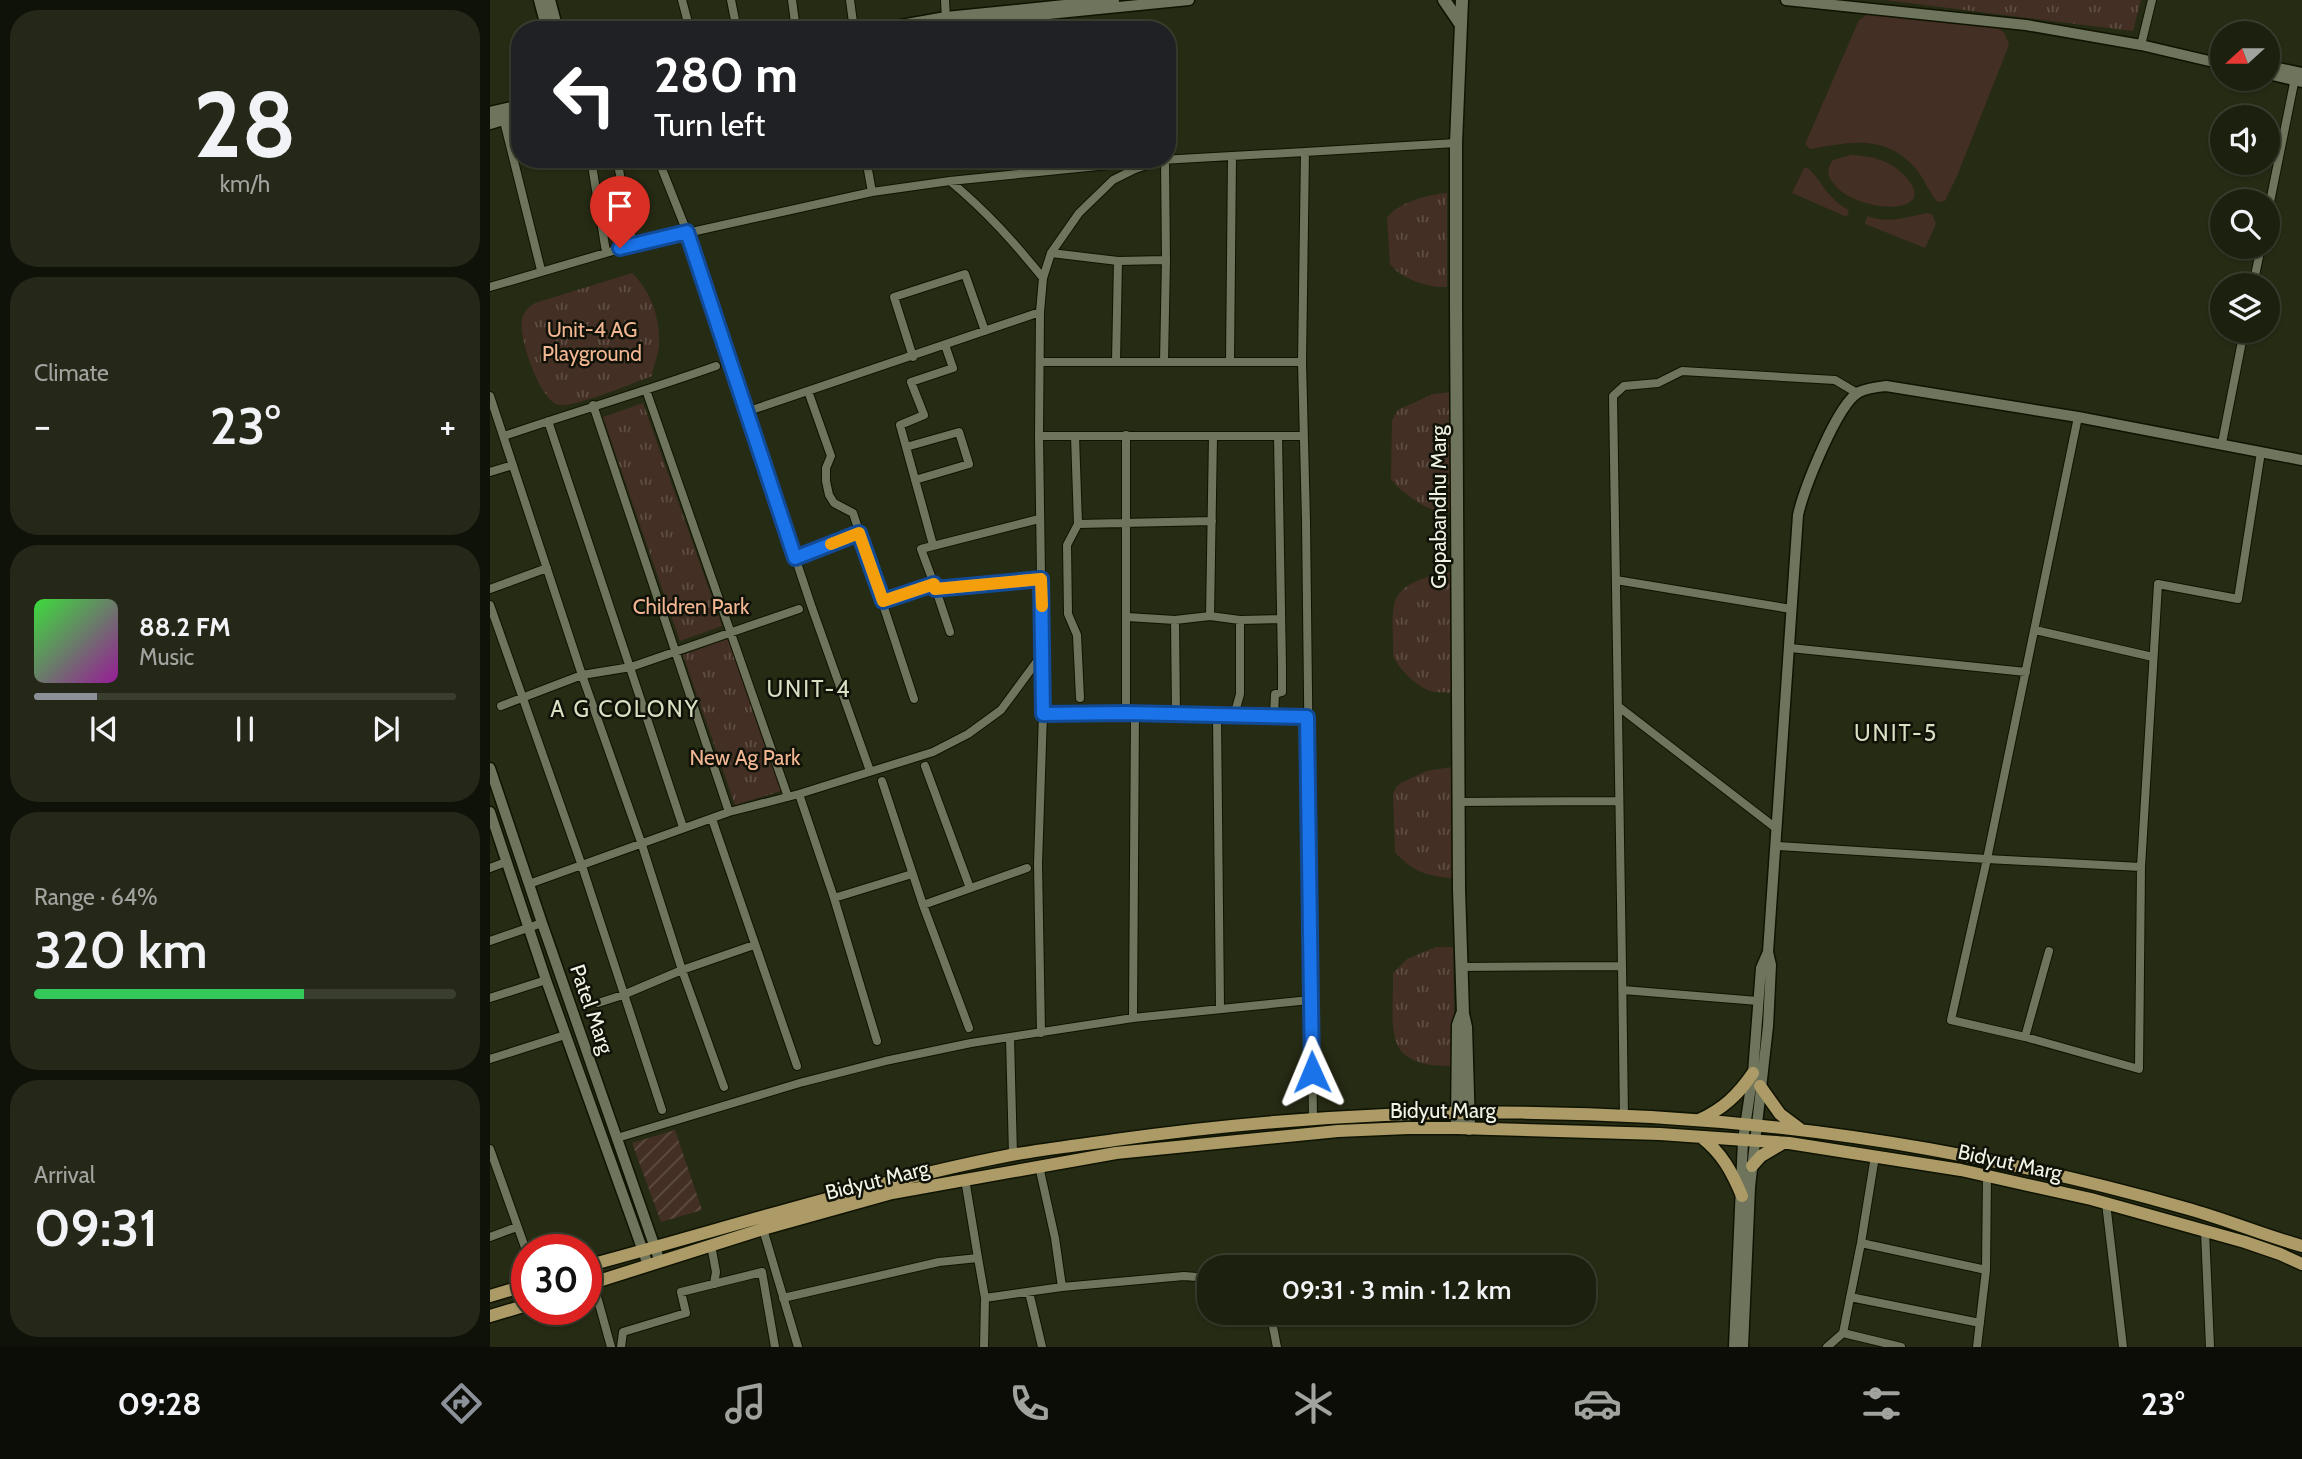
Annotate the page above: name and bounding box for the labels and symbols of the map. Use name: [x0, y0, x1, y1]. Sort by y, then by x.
north arrow: [2210, 21, 2280, 91]
pin: [590, 176, 650, 248]
park label: Unit-4 AG Playground: [542, 317, 642, 366]
street label: Gopabandhu Marg: [1426, 425, 1451, 589]
park label: Children Park: [633, 594, 750, 619]
district label: UNIT-4: [766, 675, 852, 703]
district label: A G COLONY: [550, 695, 700, 723]
district label: UNIT-5: [1854, 719, 1938, 747]
park label: New Ag Park: [690, 745, 801, 770]
street label: Patel Marg: [565, 961, 619, 1058]
position arrow: [1275, 1035, 1349, 1109]
street label: Bidyut Marg: [1390, 1098, 1496, 1123]
street label: Bidyut Marg: [1956, 1139, 2065, 1185]
street label: Bidyut Marg: [823, 1155, 932, 1205]
speed limit sign: 30: [511, 1234, 602, 1325]

